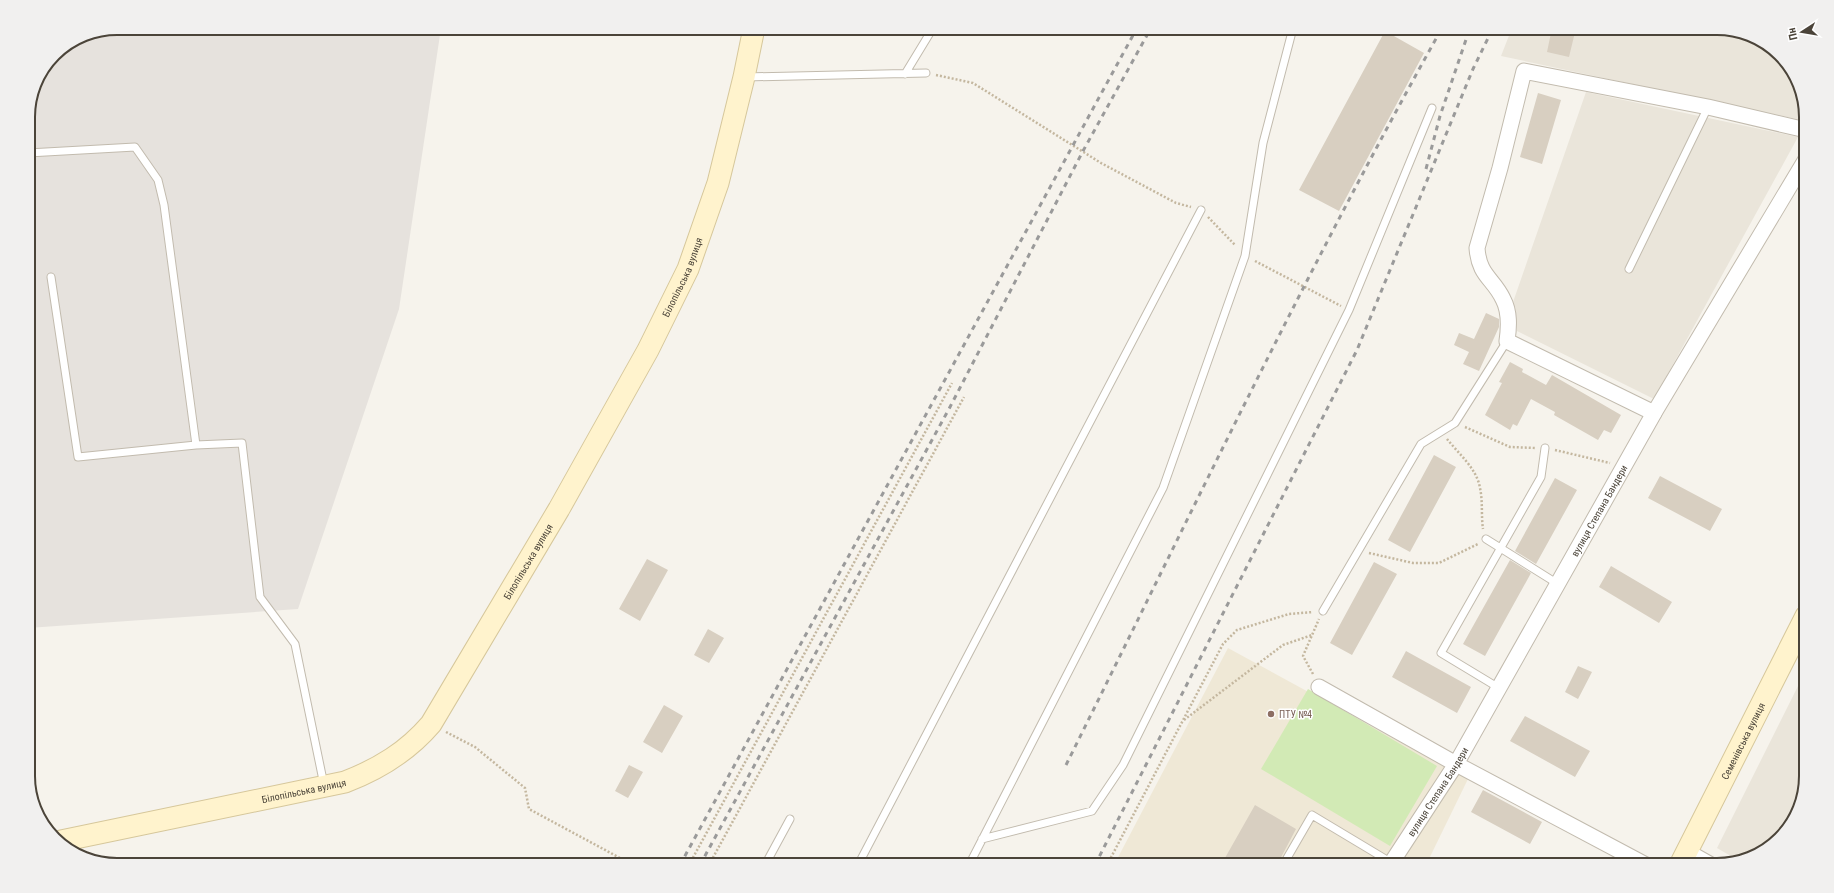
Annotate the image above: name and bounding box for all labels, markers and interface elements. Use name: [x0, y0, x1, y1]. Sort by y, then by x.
north arrow: [1782, 12, 1822, 52]
text: Пн: [1785, 27, 1800, 41]
street label: Білопільська вулиця: [660, 236, 704, 319]
street label: вулиця Степана Бандери: [1569, 463, 1629, 558]
street label: Білопільська вулиця: [501, 522, 555, 601]
street label: Семенівська вулиця: [1719, 701, 1767, 781]
marker: ПТУ №4: [1266, 709, 1276, 719]
place label: ПТУ №4: [1279, 709, 1312, 720]
street label: вулиця Степана Бандери: [1405, 745, 1470, 838]
street label: Білопільська вулиця: [261, 776, 347, 805]

